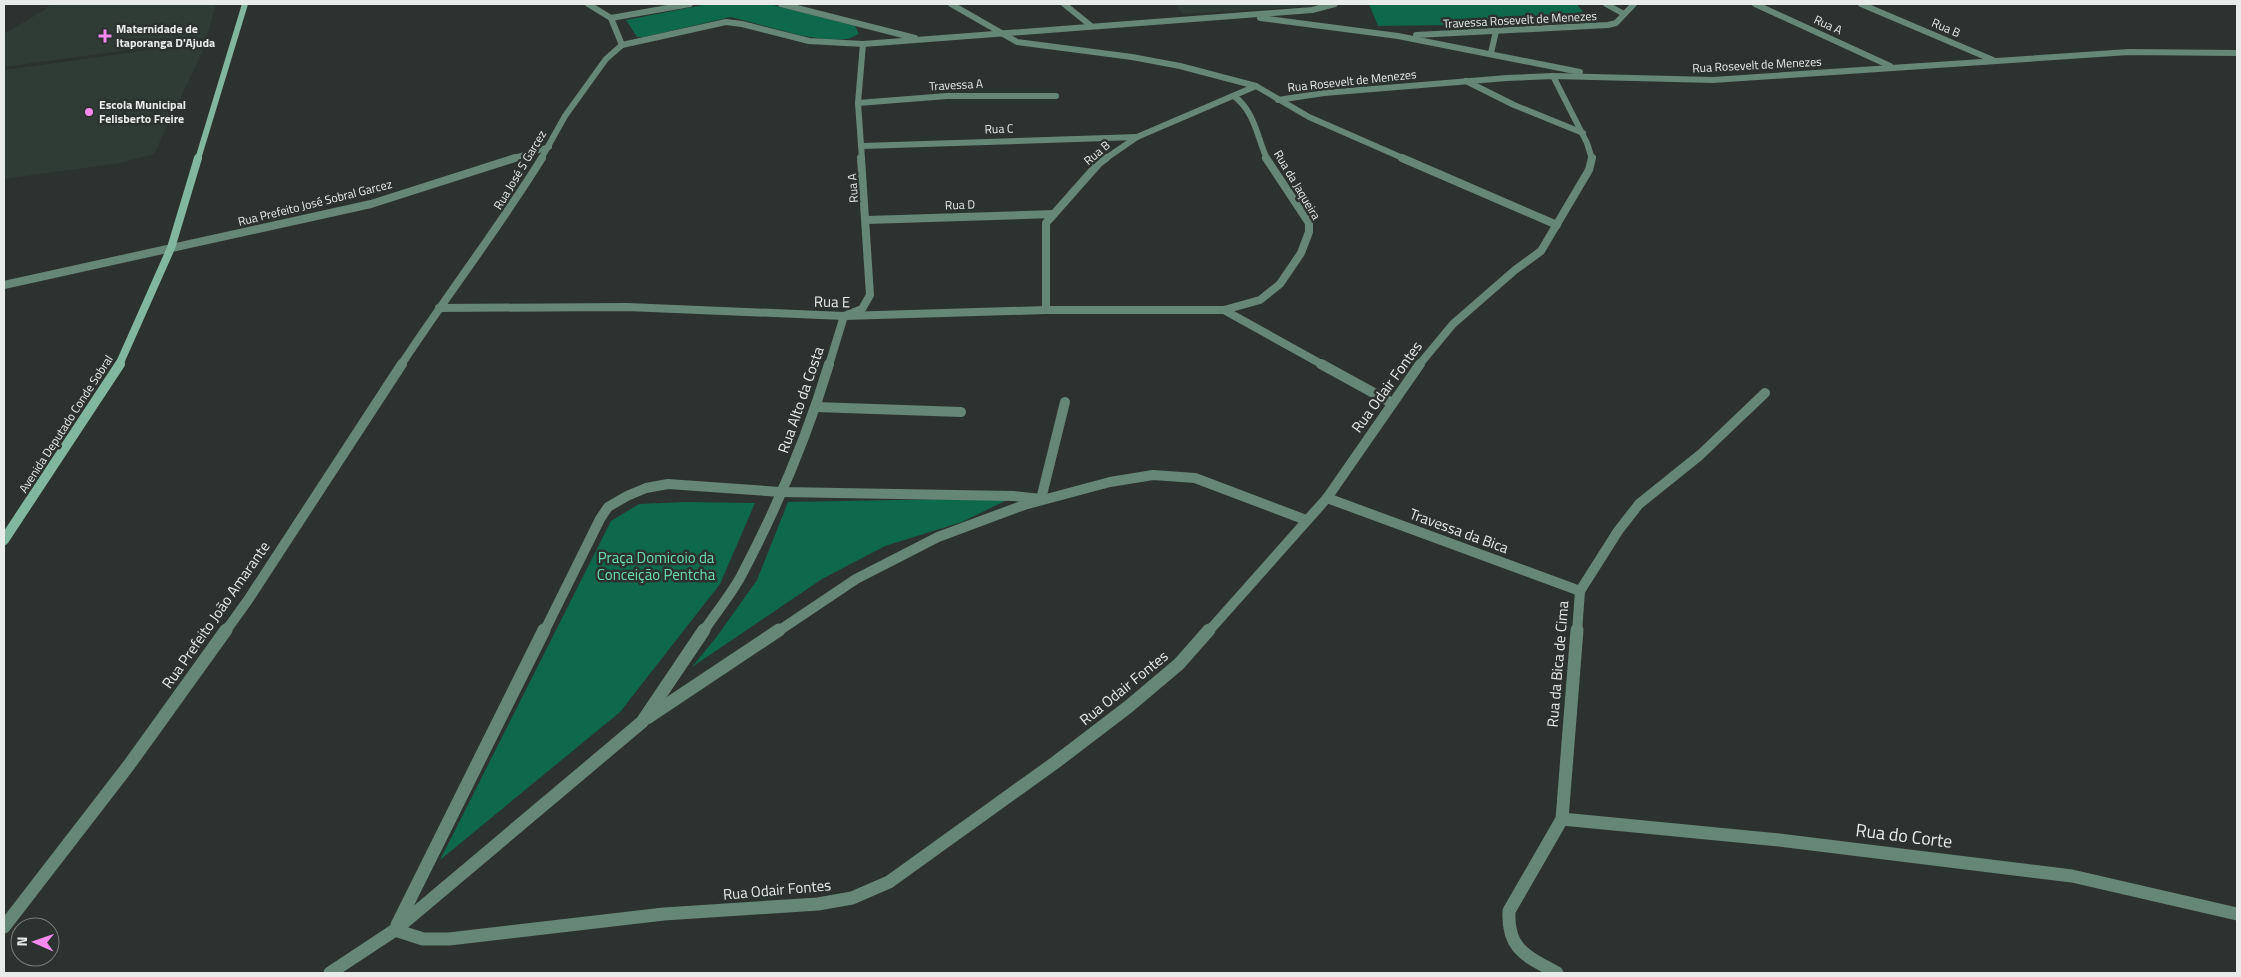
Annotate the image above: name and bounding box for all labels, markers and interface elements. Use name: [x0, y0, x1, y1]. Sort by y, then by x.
street label: Travessa Rosevelt de Menezes: [1443, 6, 1598, 33]
street label: Rua A: [1811, 10, 1846, 39]
street label: Rua B: [1929, 13, 1964, 42]
place label: Maternidade de Itaporanga D'Ajuda: [116, 19, 215, 52]
marker: Maternidade de Itaporanga D'Ajuda: [98, 29, 112, 43]
street label: Rua Rosevelt de Menezes: [1692, 52, 1823, 77]
street label: Rua Rosevelt de Menezes: [1287, 64, 1418, 97]
street label: Travessa A: [928, 74, 983, 95]
place label: Escola Municipal Felisberto Freire: [99, 95, 186, 128]
marker: Escola Municipal Felisberto Freire: [83, 106, 95, 118]
street label: Rua C: [984, 118, 1014, 138]
street label: Rua José S Garcez: [488, 126, 551, 213]
street label: Rua B: [1079, 136, 1114, 169]
street label: Rua da Jaqueira: [1269, 146, 1326, 223]
street label: Rua A: [842, 173, 863, 203]
street label: Rua Prefeito José Sobral Garcez: [236, 174, 394, 231]
street label: Rua D: [945, 194, 976, 215]
street label: Rua E: [814, 290, 850, 313]
street label: Rua Odair Fontes: [1345, 336, 1428, 437]
street label: Rua Alto da Costa: [772, 343, 830, 456]
street label: Avenida Deputado Conde Sobral: [14, 351, 117, 496]
street label: Travessa da Bica: [1406, 502, 1512, 559]
street label: Rua Prefeito João Amarante: [156, 536, 275, 693]
park label: Praça Domicoio da Conceição Pentcha: [597, 546, 716, 586]
street label: Rua da Bica de Cima: [1541, 599, 1575, 728]
street label: Rua Odair Fontes: [1074, 645, 1173, 731]
street label: Rua do Corte: [1854, 816, 1954, 855]
street label: Rua Odair Fontes: [722, 873, 832, 906]
north arrow: [10, 917, 60, 967]
text: N: [11, 936, 32, 947]

